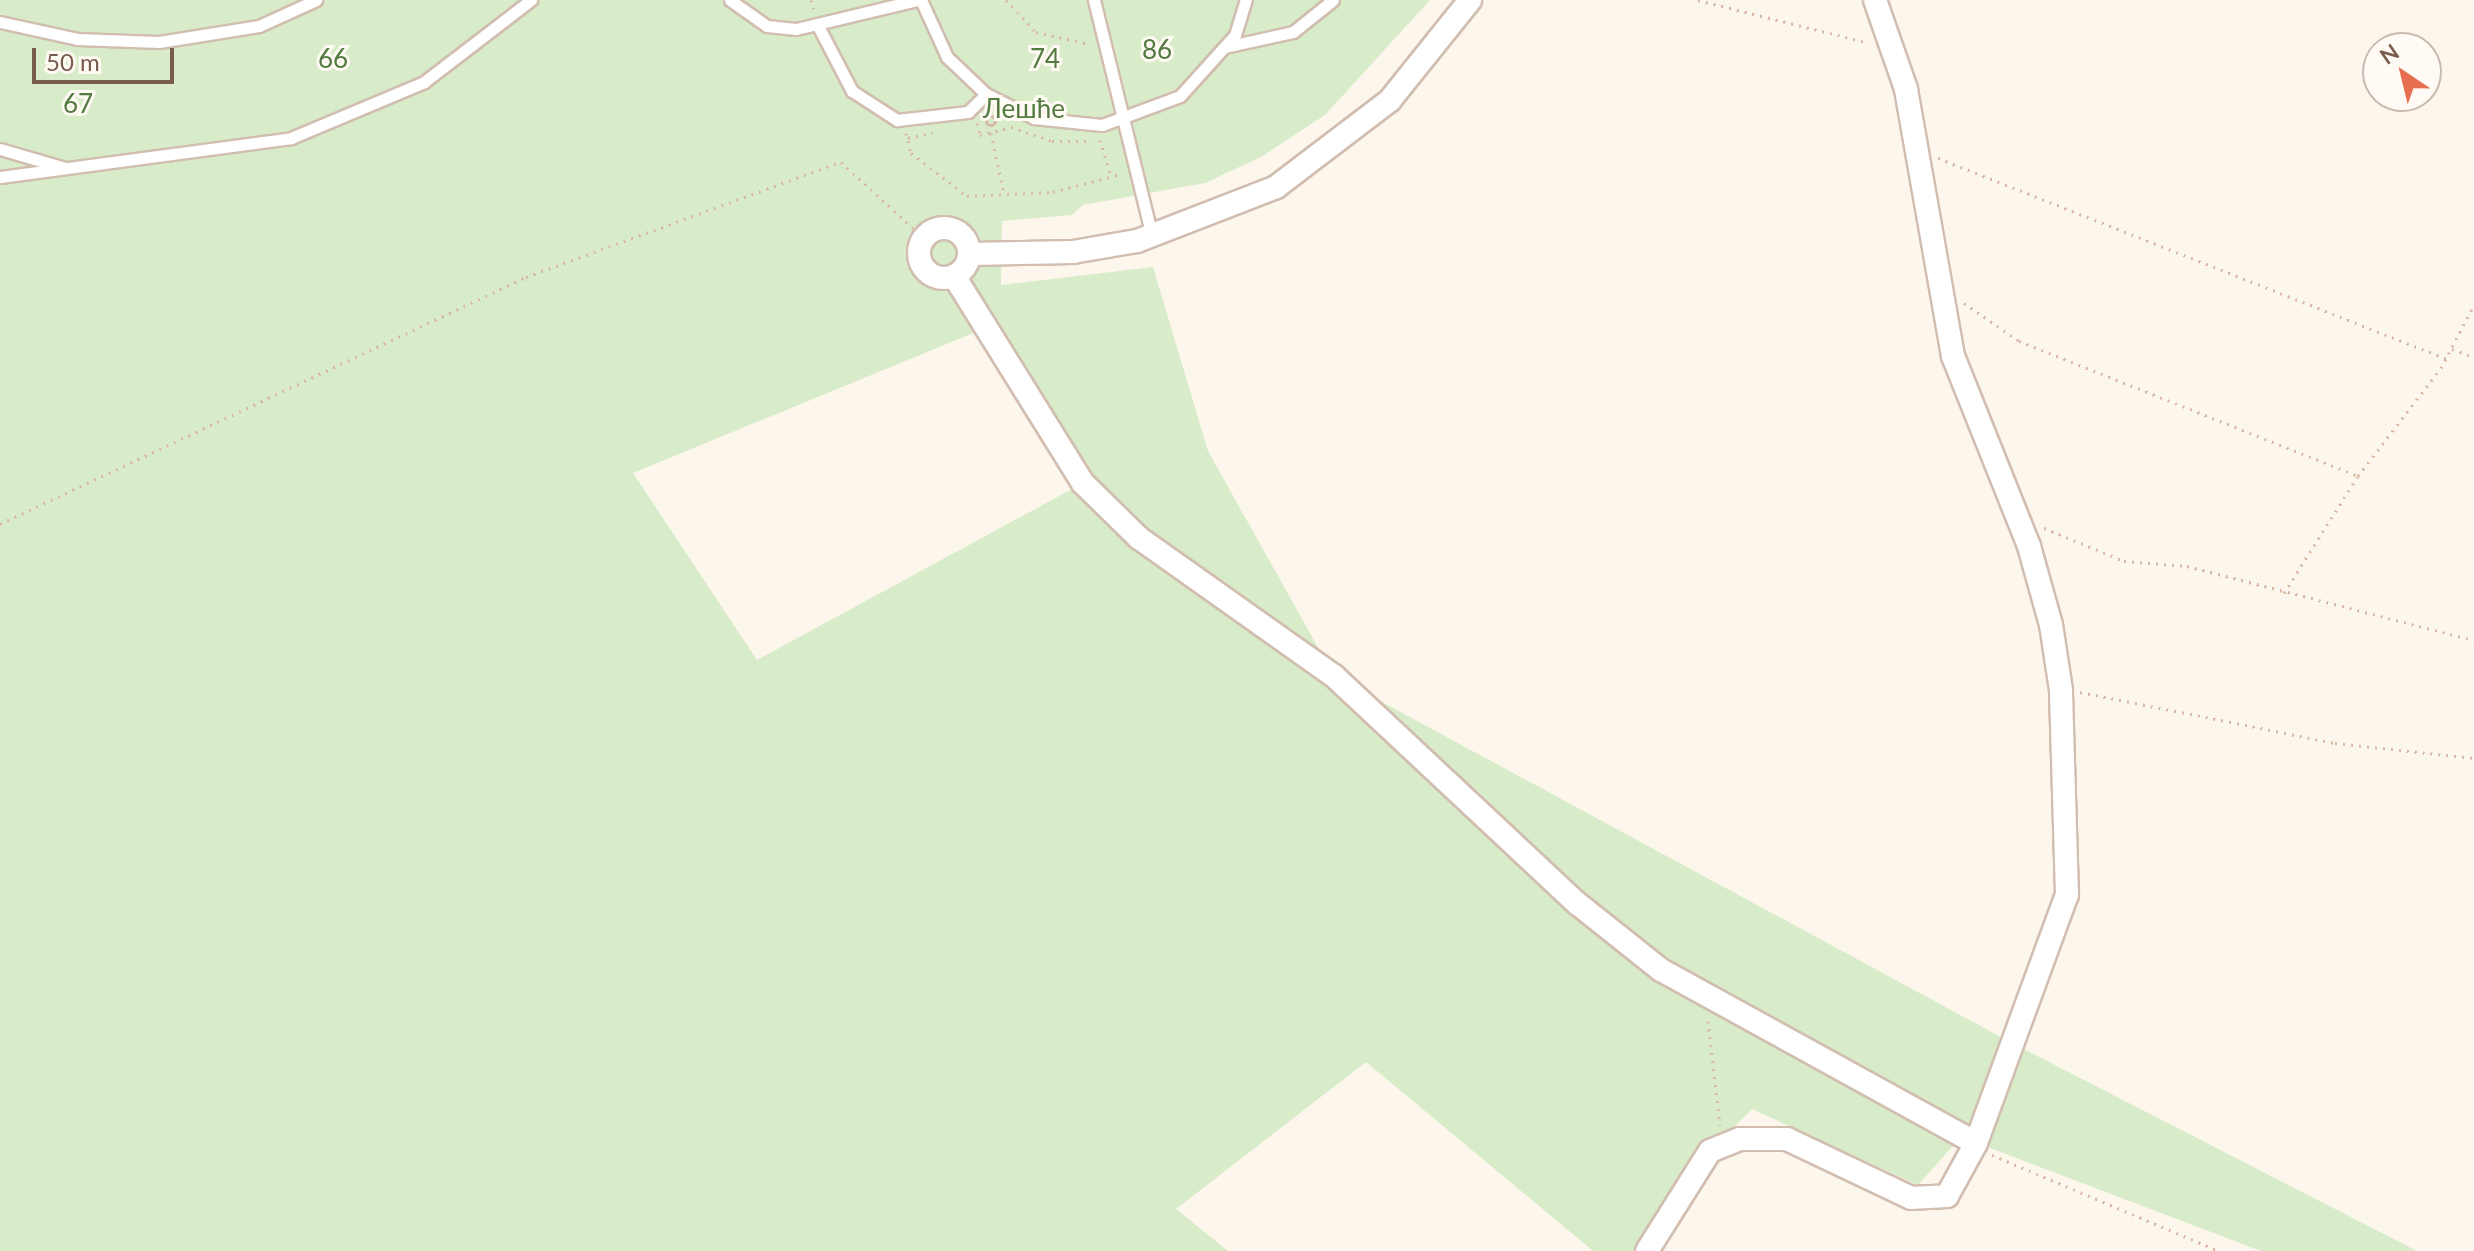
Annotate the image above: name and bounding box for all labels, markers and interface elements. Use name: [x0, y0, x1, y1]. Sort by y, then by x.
scale bar: [36, 32, 178, 82]
north arrow: [2362, 32, 2442, 112]
park label: 86: [1142, 34, 1172, 66]
text: N: [2374, 38, 2404, 69]
park label: 66: [318, 43, 348, 75]
park label: 74: [1030, 43, 1060, 75]
text: 50 m: [46, 47, 100, 76]
park label: 67: [63, 88, 93, 120]
park label: Лешће: [983, 93, 1065, 125]

